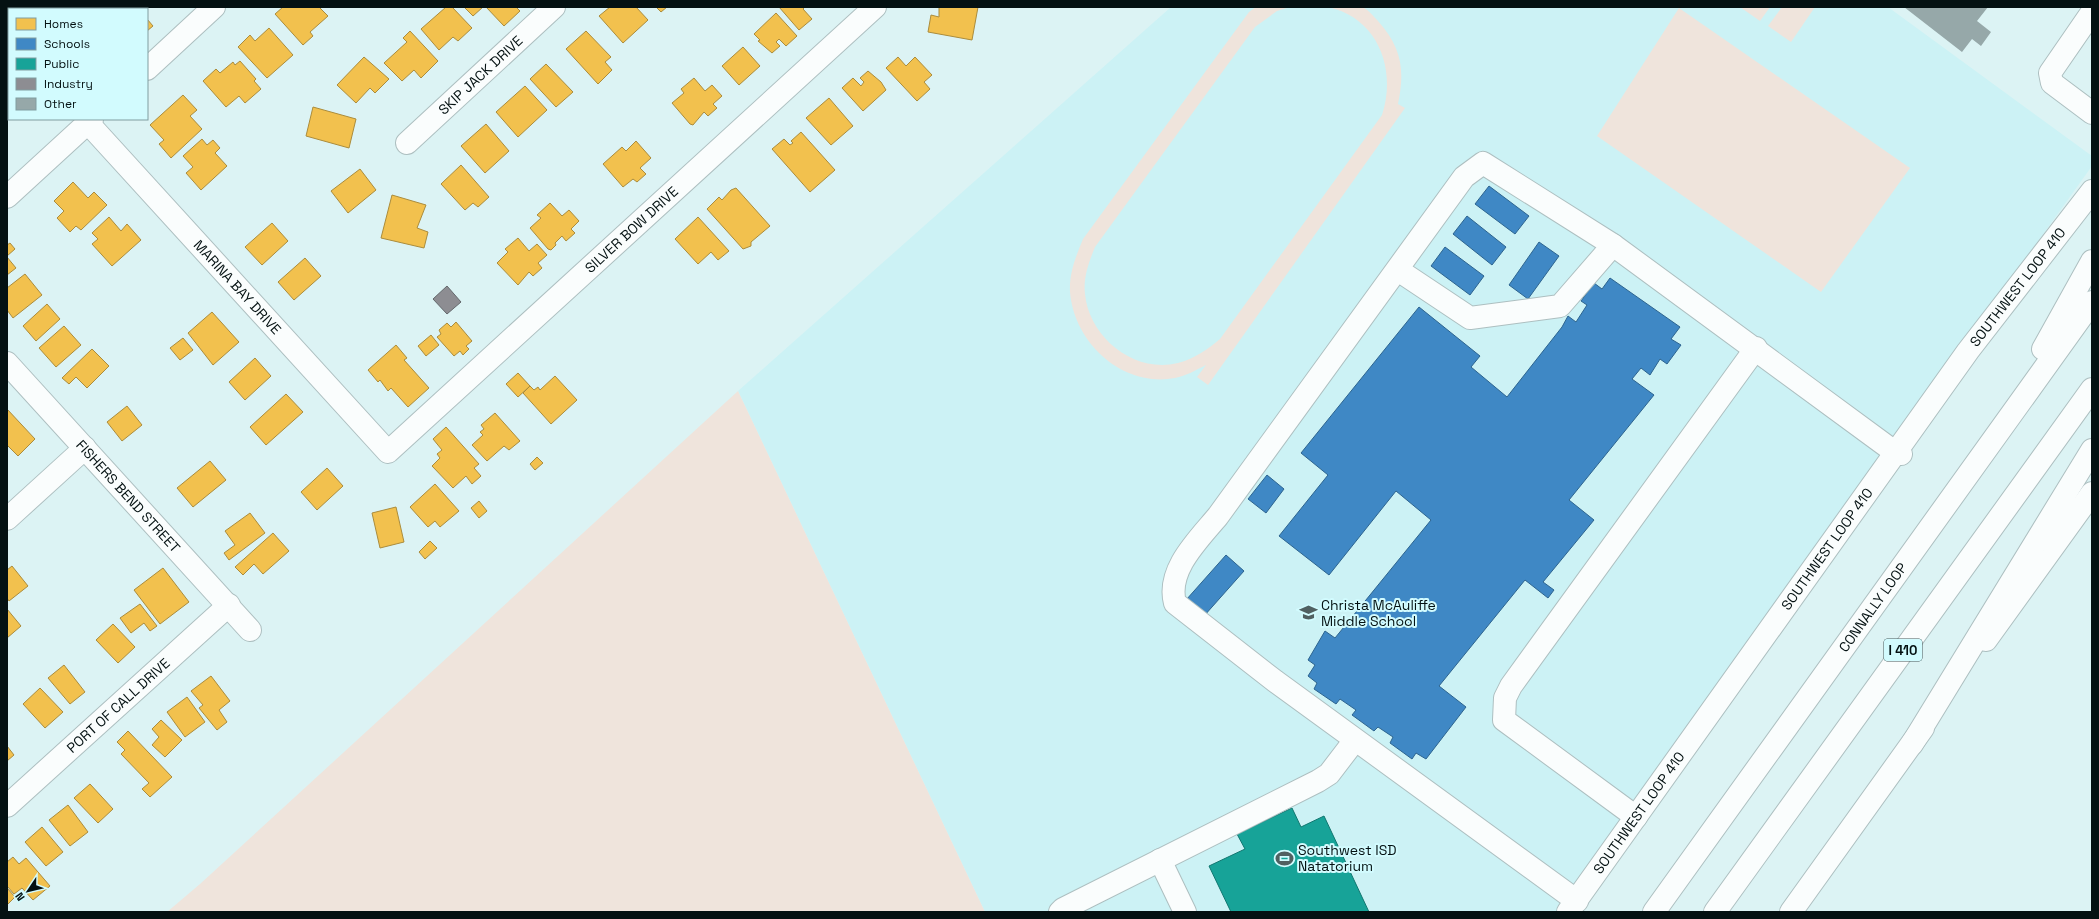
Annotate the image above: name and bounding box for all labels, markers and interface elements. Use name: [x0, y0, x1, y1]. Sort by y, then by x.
legend: [8, 8, 148, 120]
text: Homes: [44, 16, 83, 32]
street label: SKIP JACK DRIVE: [434, 32, 526, 119]
text: Schools: [44, 36, 90, 52]
text: Public: [44, 56, 79, 72]
text: Industry: [44, 76, 93, 92]
text: Other: [44, 96, 77, 112]
street label: SILVER BOW DRIVE: [581, 182, 682, 277]
street label: SOUTHWEST LOOP 410: [1966, 224, 2069, 350]
street label: MARINA BAY DRIVE: [190, 236, 285, 338]
street label: FISHERS BEND STREET: [72, 436, 184, 556]
street label: SOUTHWEST LOOP 410: [1777, 484, 1877, 613]
street label: CONNALLY LOOP: [1835, 559, 1911, 656]
place label: Christa McAuliffe Middle School: [1321, 596, 1436, 630]
school or university icon: Christa McAuliffe Middle School: [1298, 603, 1318, 623]
road number: I 410: [1884, 639, 1922, 661]
street label: PORT OF CALL DRIVE: [63, 654, 174, 757]
street label: SOUTHWEST LOOP 410: [1589, 748, 1689, 877]
place label: Southwest ISD Natatorium: [1298, 841, 1397, 875]
sports icon: Southwest ISD Natatorium: [1275, 848, 1295, 868]
north arrow: [8, 871, 48, 911]
text: N: [12, 890, 28, 904]

